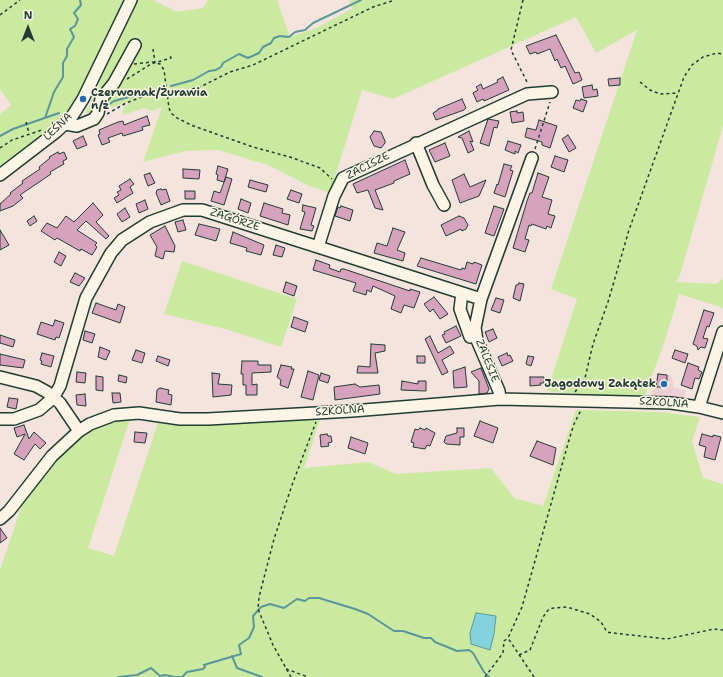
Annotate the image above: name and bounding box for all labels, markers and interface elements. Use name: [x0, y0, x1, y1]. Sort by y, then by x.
north arrow: [8, 8, 48, 48]
text: N: [24, 8, 32, 23]
place label: Czerwonak/Żurawia n/ż: [91, 86, 207, 112]
marker: Czerwonak/Żurawia n/ż: [78, 94, 88, 104]
street label: LEŚNA: [41, 110, 75, 144]
street label: ZACISZE: [344, 150, 392, 182]
street label: ZAGÓRZE: [208, 206, 262, 234]
street label: ZALESIE: [472, 337, 502, 385]
place label: Jagodowy Zakątek: [544, 377, 656, 391]
marker: Jagodowy Zakątek: [659, 379, 669, 389]
street label: SZKOLNA: [639, 395, 689, 411]
street label: SZKOLNA: [315, 403, 365, 419]

